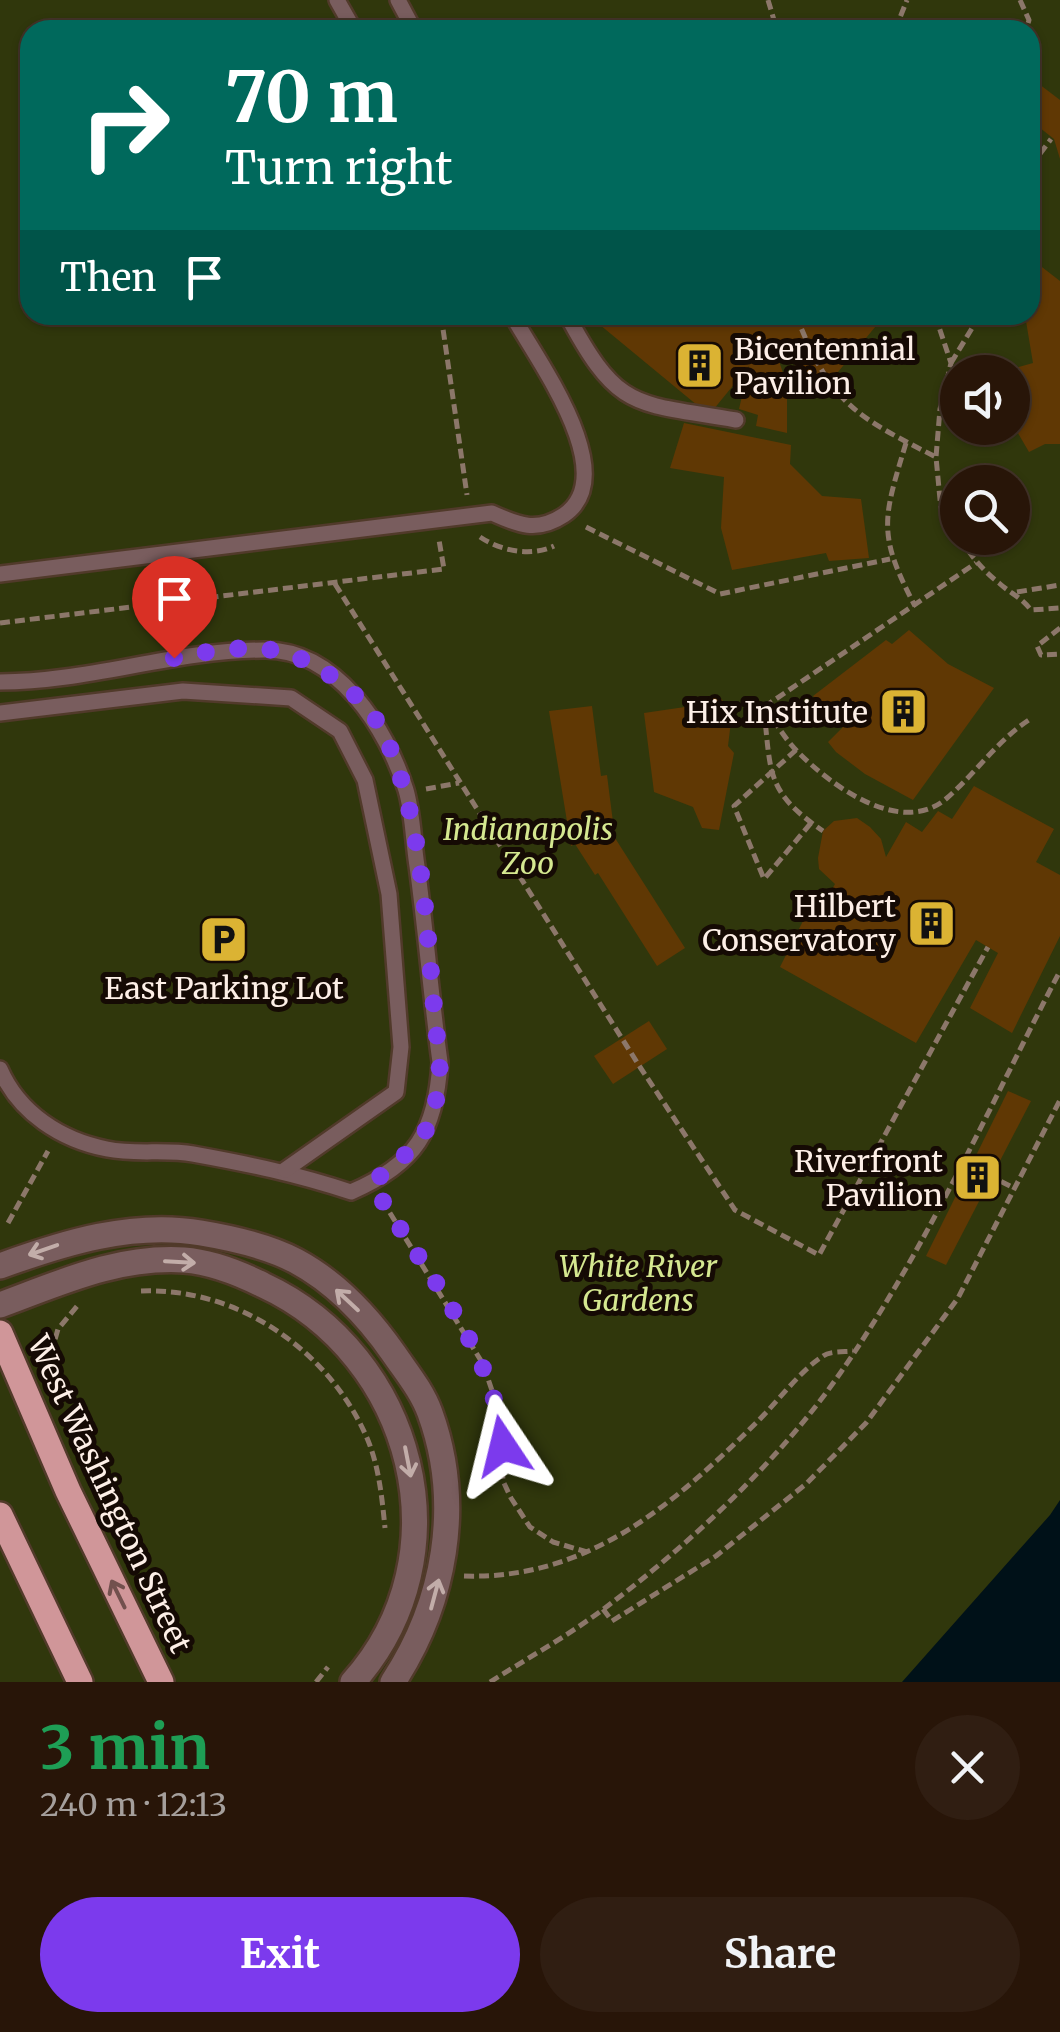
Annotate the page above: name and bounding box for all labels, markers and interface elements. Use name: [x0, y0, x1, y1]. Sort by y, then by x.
text: 70 m: [225, 53, 398, 141]
icon: right: [60, 60, 190, 190]
text: Turn right: [225, 140, 453, 196]
icon: arrive: [177, 250, 232, 305]
text: Then: [60, 254, 157, 301]
place label: Bicentennial Pavilion: [734, 330, 915, 402]
building icon: Bicentennial Pavilion: [673, 340, 725, 392]
map controls: [940, 355, 1030, 555]
button: sound: [940, 355, 1030, 445]
button: search: [940, 465, 1030, 555]
pin: [132, 556, 217, 659]
icon: arrive: [147, 571, 202, 626]
building icon: Hix Institute: [877, 686, 929, 738]
place label: Hix Institute: [686, 693, 868, 731]
park label: Indianapolis Zoo: [443, 810, 613, 882]
place label: Hilbert Conservatory: [702, 887, 897, 959]
building icon: Hilbert Conservatory: [905, 897, 957, 949]
parking icon: East Parking Lot: [198, 913, 250, 965]
place label: East Parking Lot: [104, 969, 344, 1007]
place label: Riverfront Pavilion: [794, 1142, 943, 1214]
building icon: Riverfront Pavilion: [952, 1152, 1004, 1204]
one-way arrow: [27, 1243, 59, 1261]
park label: White River Gardens: [559, 1247, 718, 1319]
one-way arrow: [164, 1253, 196, 1272]
one-way arrow: [335, 1289, 360, 1312]
street label: West Washington Street: [19, 1328, 200, 1659]
position arrow: [451, 1394, 555, 1498]
one-way arrow: [399, 1445, 418, 1478]
one-way arrow: [426, 1579, 445, 1611]
one-way arrow: [108, 1580, 127, 1610]
text: 3 min: [40, 1710, 210, 1785]
button: close: [915, 1715, 1020, 1820]
text: 240 m · 12:13: [40, 1785, 227, 1825]
button: Exit: [40, 1897, 520, 2012]
button: Share: [540, 1897, 1020, 2012]

